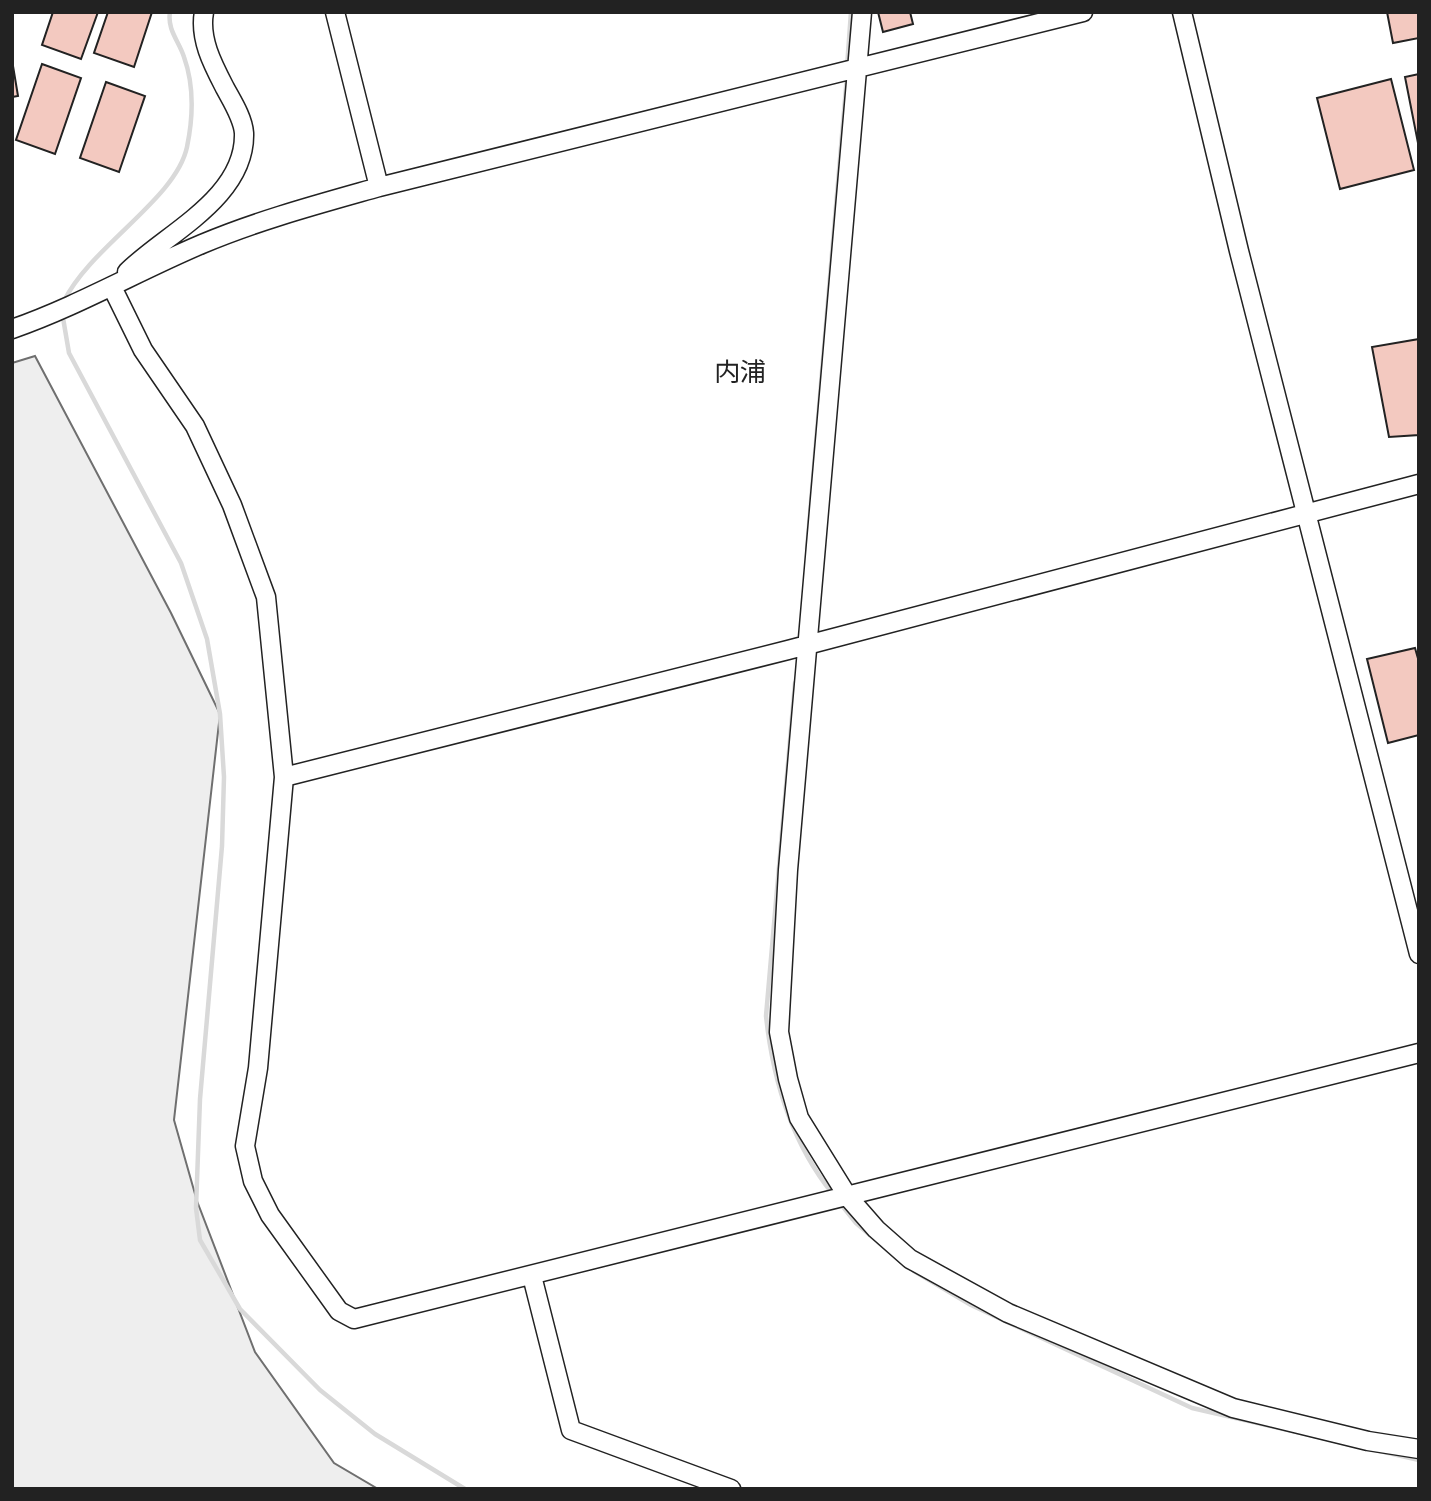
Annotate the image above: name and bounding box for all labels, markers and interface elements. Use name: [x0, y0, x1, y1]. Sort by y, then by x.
district label: 内浦: [714, 353, 766, 393]

